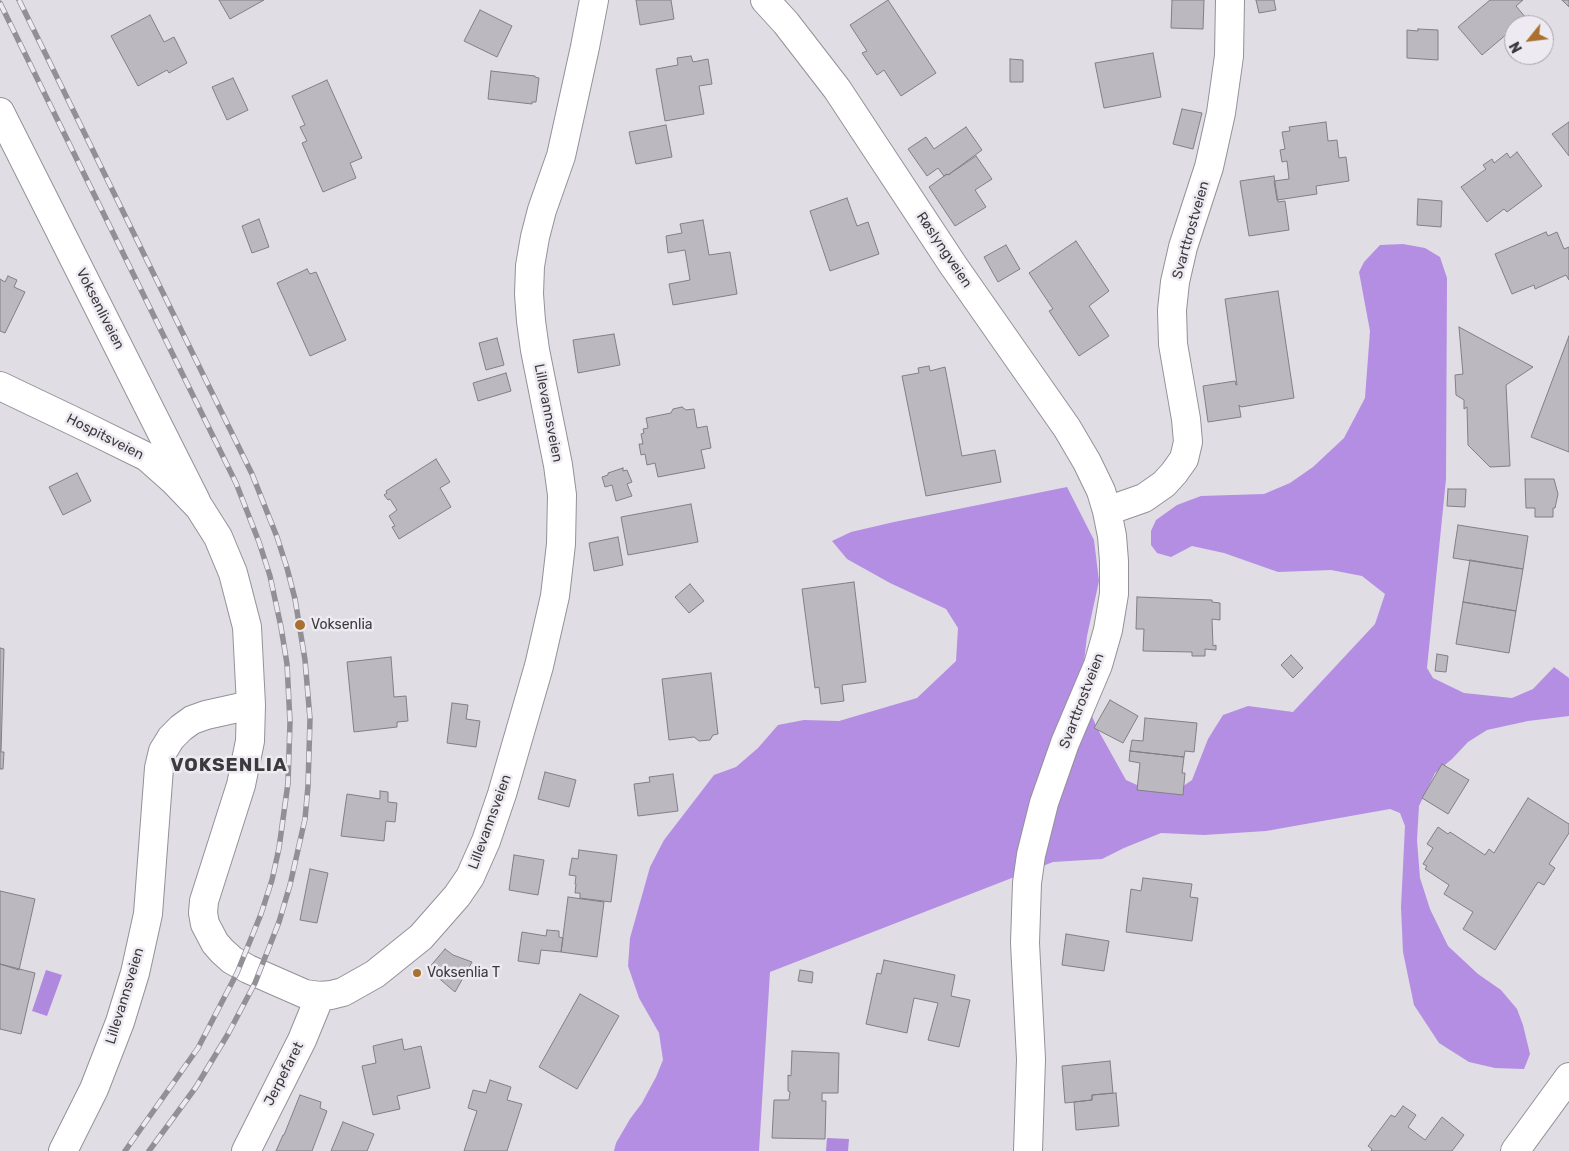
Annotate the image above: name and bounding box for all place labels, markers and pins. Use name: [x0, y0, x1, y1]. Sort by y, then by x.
place label: Voksenlia: [311, 617, 373, 633]
marker: Voksenlia: [293, 618, 307, 632]
place label: Voksenlia T: [427, 965, 500, 981]
marker: Voksenlia T: [411, 967, 423, 979]

